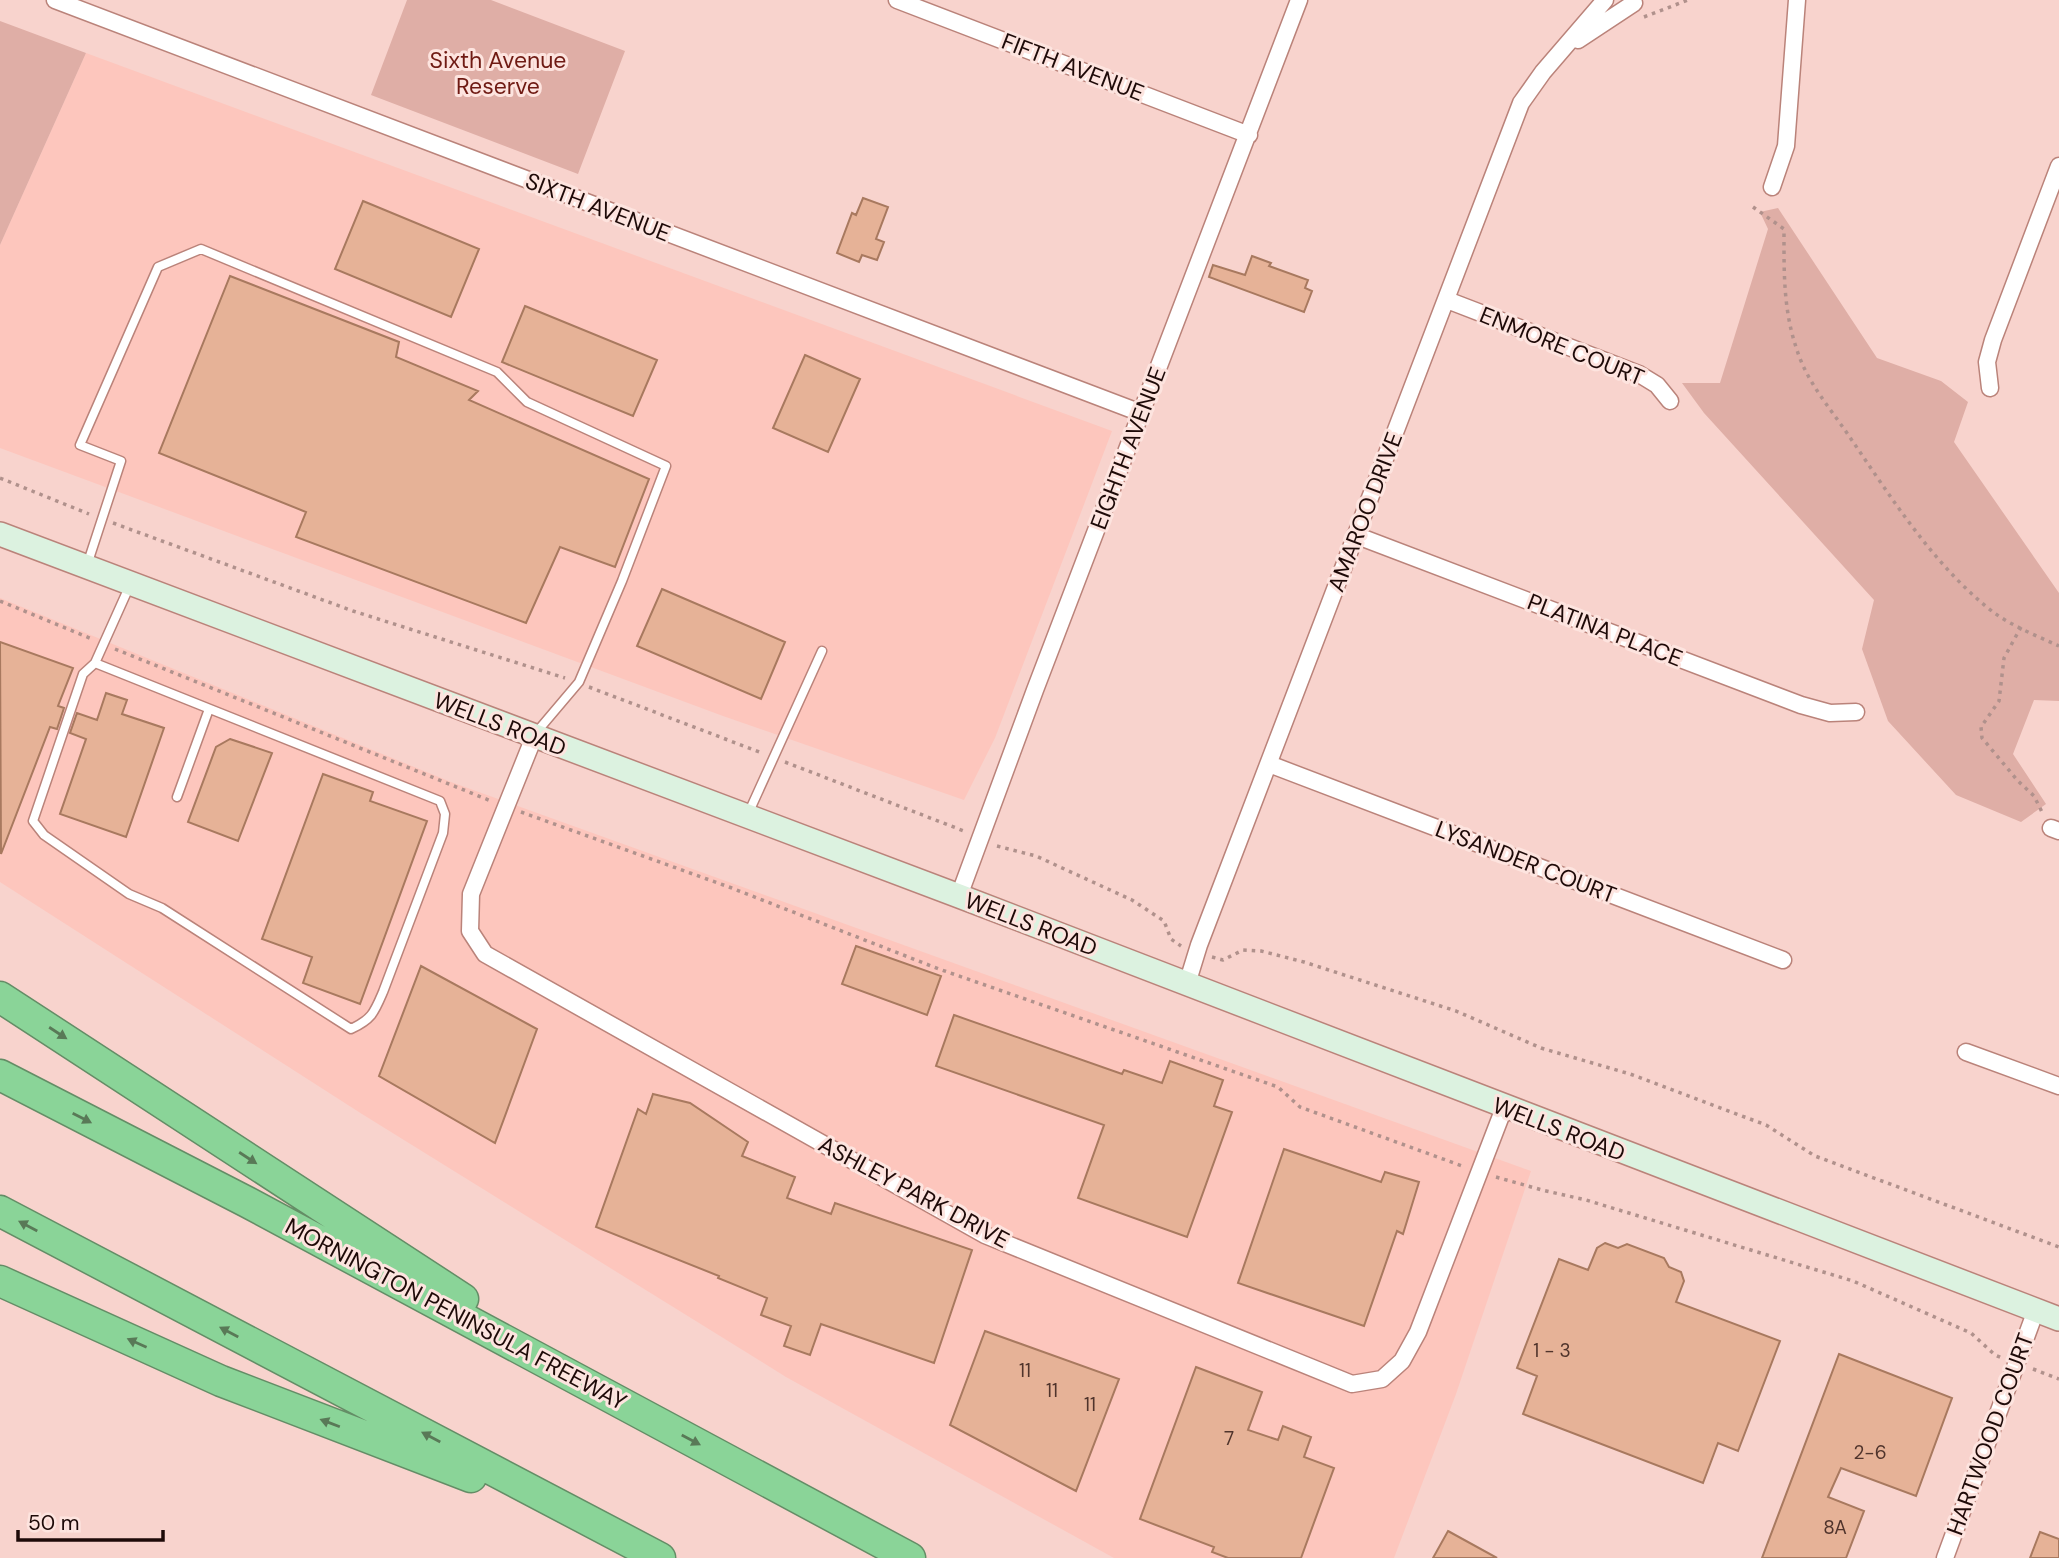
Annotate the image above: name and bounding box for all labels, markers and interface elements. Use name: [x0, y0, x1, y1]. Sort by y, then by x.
street label: FIFTH AVENUE: [998, 26, 1148, 108]
park label: Sixth Avenue Reserve: [430, 45, 566, 101]
street label: SIXTH AVENUE: [521, 166, 675, 248]
street label: ENMORE COURT: [1475, 299, 1649, 393]
street label: EIGHTH AVENUE: [1083, 363, 1173, 533]
street label: AMAROO DRIVE: [1321, 428, 1409, 596]
street label: PLATINA PLACE: [1523, 587, 1687, 673]
street label: WELLS ROAD: [429, 685, 571, 763]
street label: LYSANDER COURT: [1431, 814, 1621, 910]
street label: WELLS ROAD: [960, 885, 1102, 963]
one-way arrow: [48, 1027, 67, 1040]
street label: WELLS ROAD: [1488, 1090, 1630, 1168]
one-way arrow: [73, 1111, 93, 1123]
street label: ASHLEY PARK DRIVE: [813, 1129, 1015, 1255]
one-way arrow: [239, 1151, 257, 1165]
street label: MORNINGTON PENINSULA FREEWAY: [280, 1211, 632, 1417]
one-way arrow: [18, 1220, 38, 1232]
one-way arrow: [219, 1326, 239, 1338]
street label: HARTWOOD COURT: [1940, 1329, 2040, 1539]
one-way arrow: [127, 1337, 147, 1349]
house number: 1 - 3: [1533, 1338, 1571, 1363]
house number: 11: [1019, 1358, 1031, 1383]
house number: 11: [1046, 1378, 1058, 1403]
house number: 11: [1084, 1392, 1096, 1417]
one-way arrow: [319, 1417, 340, 1428]
house number: 7: [1224, 1426, 1234, 1451]
one-way arrow: [421, 1432, 441, 1443]
one-way arrow: [681, 1434, 700, 1446]
house number: 2-6: [1853, 1440, 1887, 1465]
scale bar: [18, 1498, 163, 1542]
text: 50 m: [28, 1509, 79, 1537]
house number: 8A: [1823, 1515, 1847, 1540]

